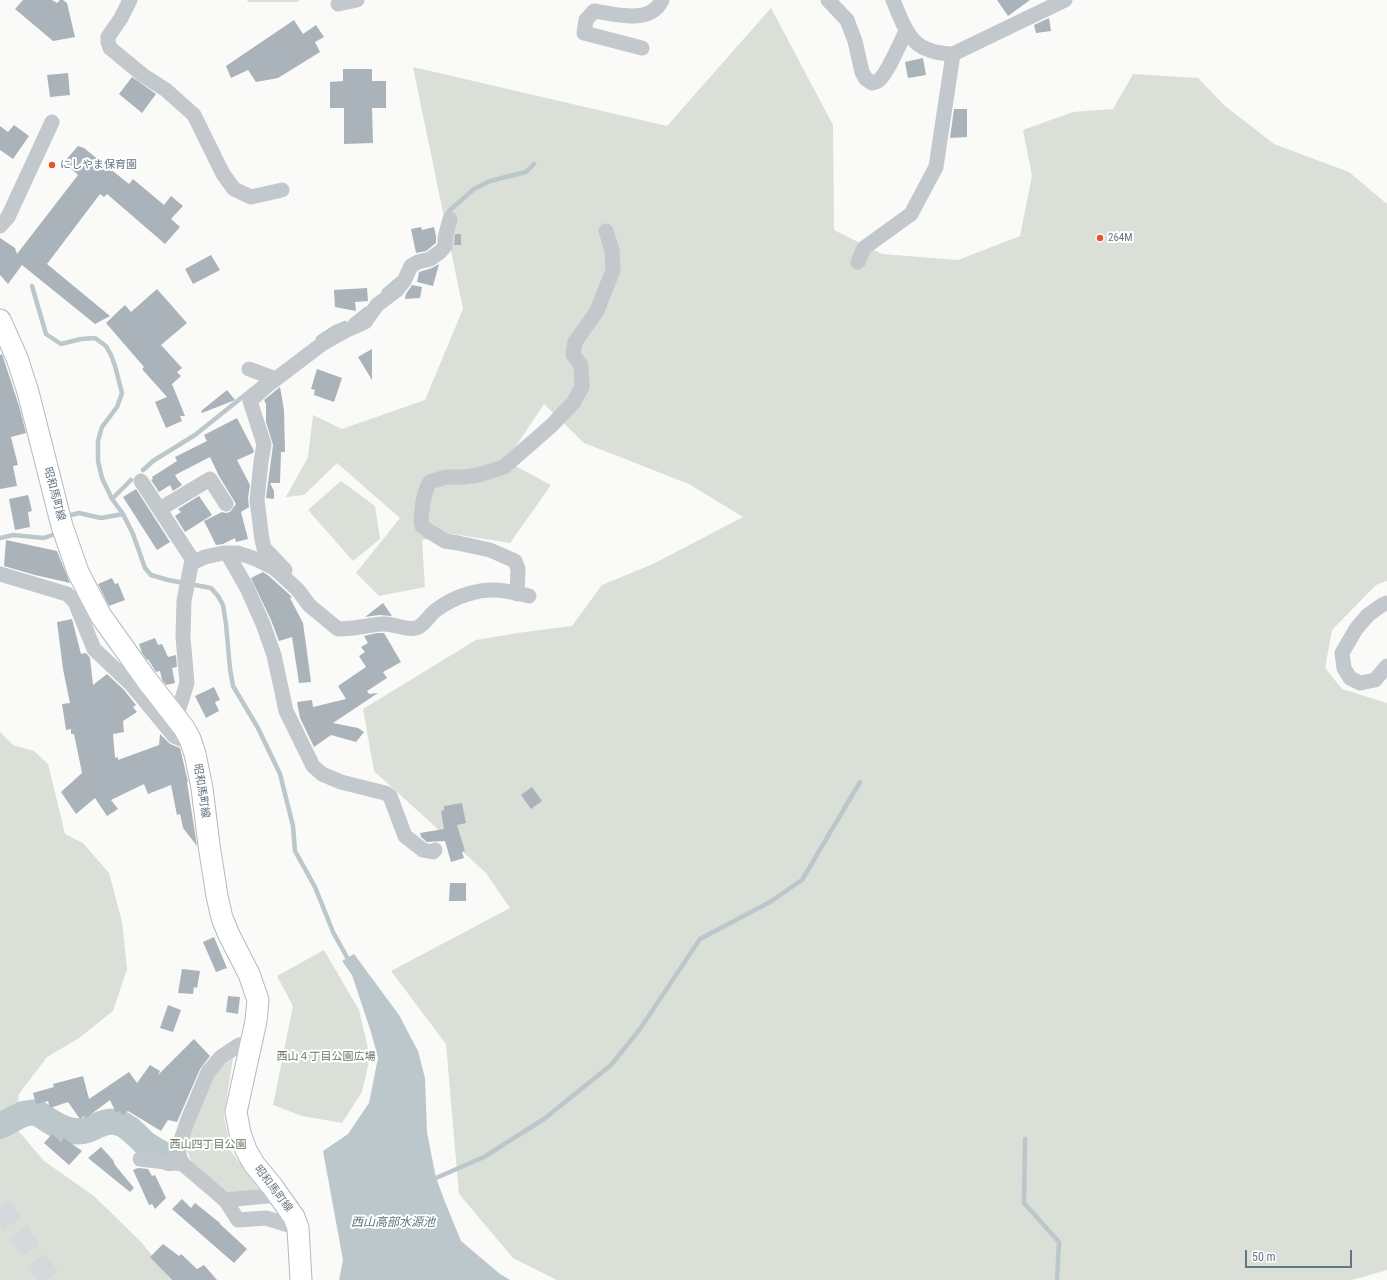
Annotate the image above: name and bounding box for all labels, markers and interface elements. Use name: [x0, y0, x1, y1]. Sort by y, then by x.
place label: にしやま保育園: [60, 158, 137, 172]
marker: にしやま保育園: [47, 160, 57, 170]
place label: 264M: [1108, 231, 1133, 245]
marker: 264M: [1095, 233, 1105, 243]
street label: 昭和馬町線: [41, 466, 67, 522]
street label: 昭和馬町線: [190, 763, 212, 819]
park label: 西山４丁目公園広場: [277, 1050, 375, 1064]
park label: 西山四丁目公園: [170, 1138, 246, 1152]
street label: 昭和馬町線: [251, 1163, 295, 1215]
water label: 西山高部水源池: [351, 1216, 435, 1230]
scale bar: [1247, 1242, 1354, 1268]
text: 50 m: [1252, 1250, 1276, 1264]

